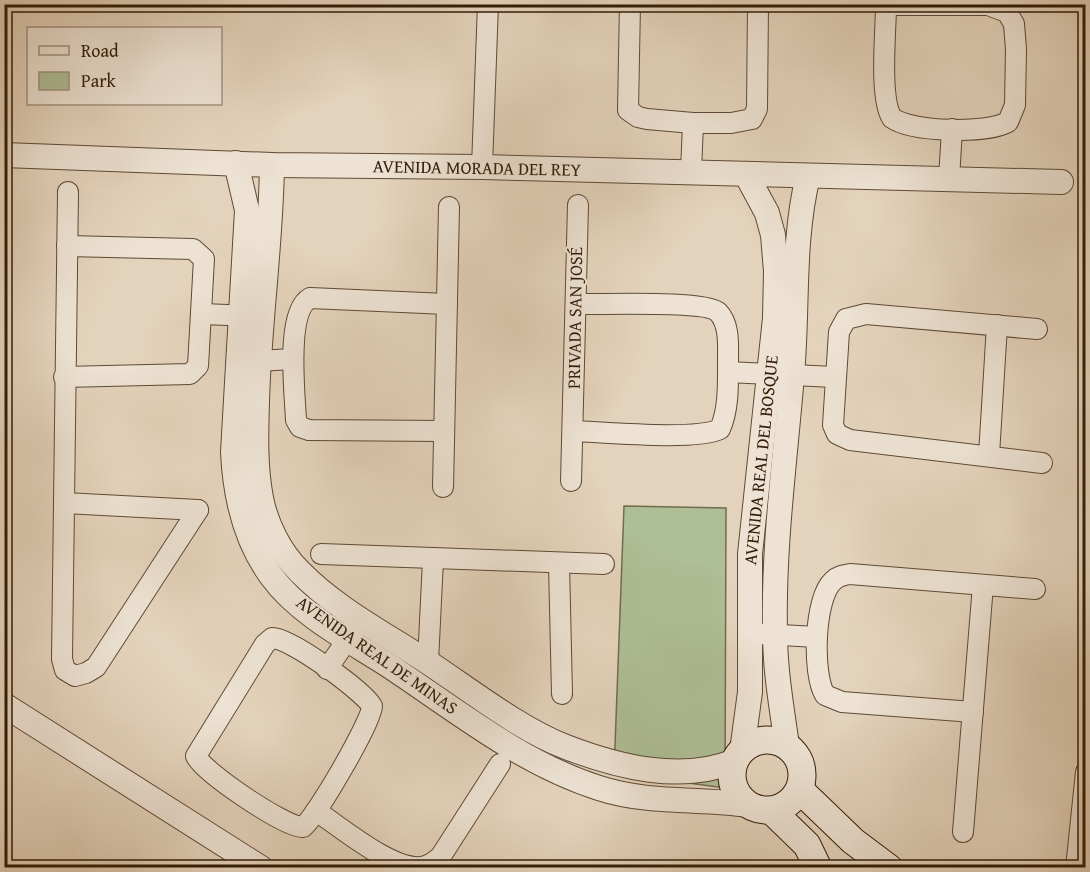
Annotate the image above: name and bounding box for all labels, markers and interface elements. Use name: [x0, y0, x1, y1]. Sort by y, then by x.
legend: [27, 27, 222, 105]
text: Road: [81, 37, 119, 64]
text: Park: [81, 67, 117, 94]
street label: AVENIDA MORADA DEL REY: [373, 152, 582, 183]
street label: PRIVADA SAN JOSÉ: [560, 247, 589, 389]
street label: AVENIDA REAL DEL BOSQUE: [736, 354, 785, 566]
street label: AVENIDA REAL DE MINAS: [291, 588, 464, 721]

